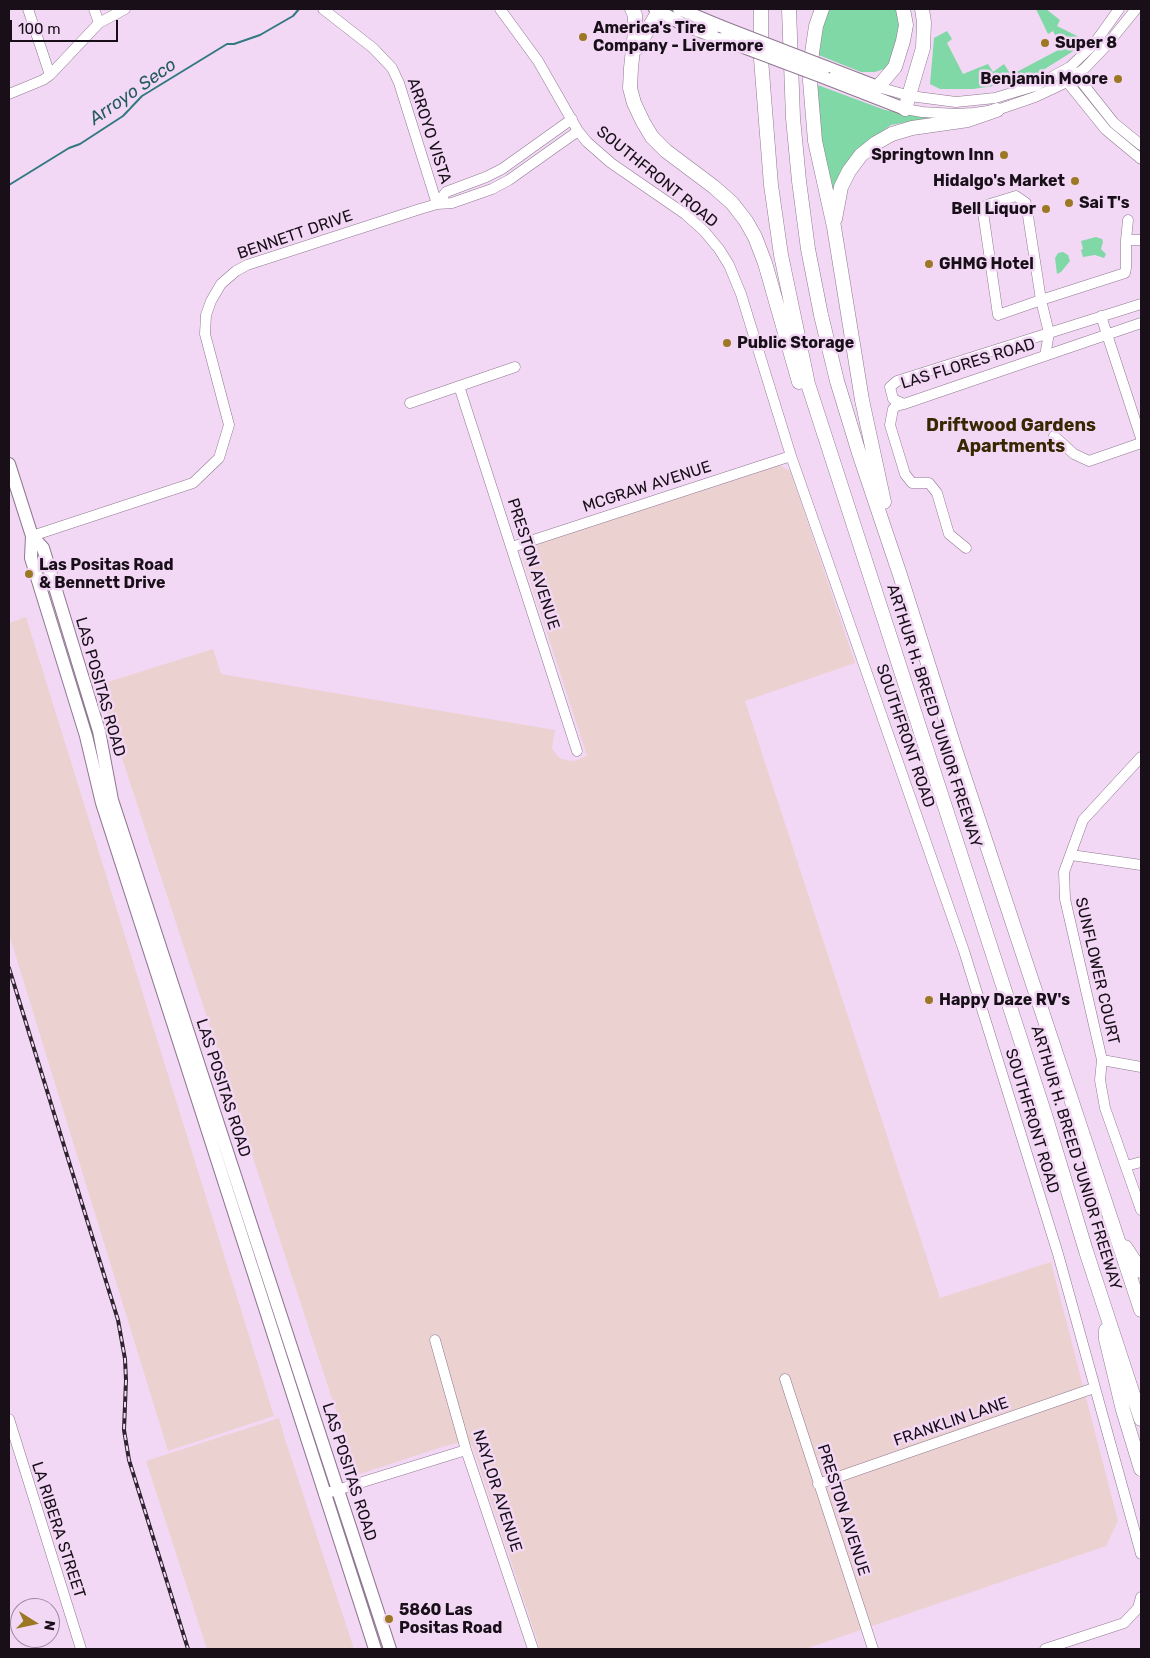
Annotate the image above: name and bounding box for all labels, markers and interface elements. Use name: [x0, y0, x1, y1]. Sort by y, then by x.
scale bar: [12, 10, 120, 42]
place label: America's Tire Company - Livermore: [593, 18, 763, 56]
text: 100 m: [18, 20, 60, 38]
marker: America's Tire Company - Livermore: [577, 31, 589, 43]
place label: Super 8: [1055, 33, 1117, 53]
marker: Super 8: [1039, 37, 1051, 49]
water label: Arroyo Seco: [85, 54, 181, 130]
place label: Benjamin Moore: [980, 69, 1108, 89]
marker: Benjamin Moore: [1112, 73, 1124, 85]
street label: ARROYO VISTA: [403, 76, 455, 186]
street label: SOUTHFRONT ROAD: [592, 122, 722, 232]
place label: Springtown Inn: [871, 145, 994, 165]
marker: Springtown Inn: [998, 149, 1010, 161]
place label: Hidalgo's Market: [933, 171, 1065, 191]
marker: Hidalgo's Market: [1069, 175, 1081, 187]
place label: Sai T's: [1079, 193, 1130, 213]
marker: Sai T's: [1063, 197, 1075, 209]
place label: Bell Liquor: [951, 199, 1036, 219]
marker: Bell Liquor: [1040, 203, 1052, 215]
street label: BENNETT DRIVE: [235, 206, 355, 264]
place label: GHMG Hotel: [939, 254, 1034, 274]
marker: GHMG Hotel: [923, 258, 935, 270]
place label: Public Storage: [737, 333, 854, 353]
street label: LAS FLORES ROAD: [899, 334, 1037, 394]
marker: Public Storage: [721, 337, 733, 349]
district label: Driftwood Gardens Apartments: [926, 415, 1096, 458]
street label: MCGRAW AVENUE: [580, 457, 714, 517]
street label: PRESTON AVENUE: [503, 496, 563, 632]
place label: Las Positas Road & Bennett Drive: [39, 555, 174, 593]
marker: Las Positas Road & Bennett Drive: [23, 568, 35, 580]
street label: ARTHUR H. BREED JUNIOR FREEWAY: [882, 582, 986, 850]
street label: LAS POSITAS ROAD: [71, 615, 129, 759]
street label: SOUTHFRONT ROAD: [871, 662, 939, 810]
street label: SUNFLOWER COURT: [1071, 896, 1123, 1046]
place label: Happy Daze RV's: [939, 990, 1070, 1010]
marker: Happy Daze RV's: [923, 994, 935, 1006]
street label: LAS POSITAS ROAD: [192, 1016, 254, 1160]
street label: ARTHUR H. BREED JUNIOR FREEWAY: [1027, 1023, 1125, 1293]
street label: SOUTHFRONT ROAD: [1001, 1046, 1063, 1196]
street label: FRANKLIN LANE: [891, 1393, 1011, 1451]
street label: LAS POSITAS ROAD: [318, 1400, 380, 1544]
street label: NAYLOR AVENUE: [468, 1428, 526, 1554]
street label: PRESTON AVENUE: [813, 1442, 873, 1578]
street label: LA RIBERA STREET: [27, 1459, 89, 1601]
north arrow: [10, 1598, 60, 1648]
place label: 5860 Las Positas Road: [399, 1600, 502, 1638]
marker: 5860 Las Positas Road: [383, 1613, 395, 1625]
text: N: [40, 1619, 59, 1632]

